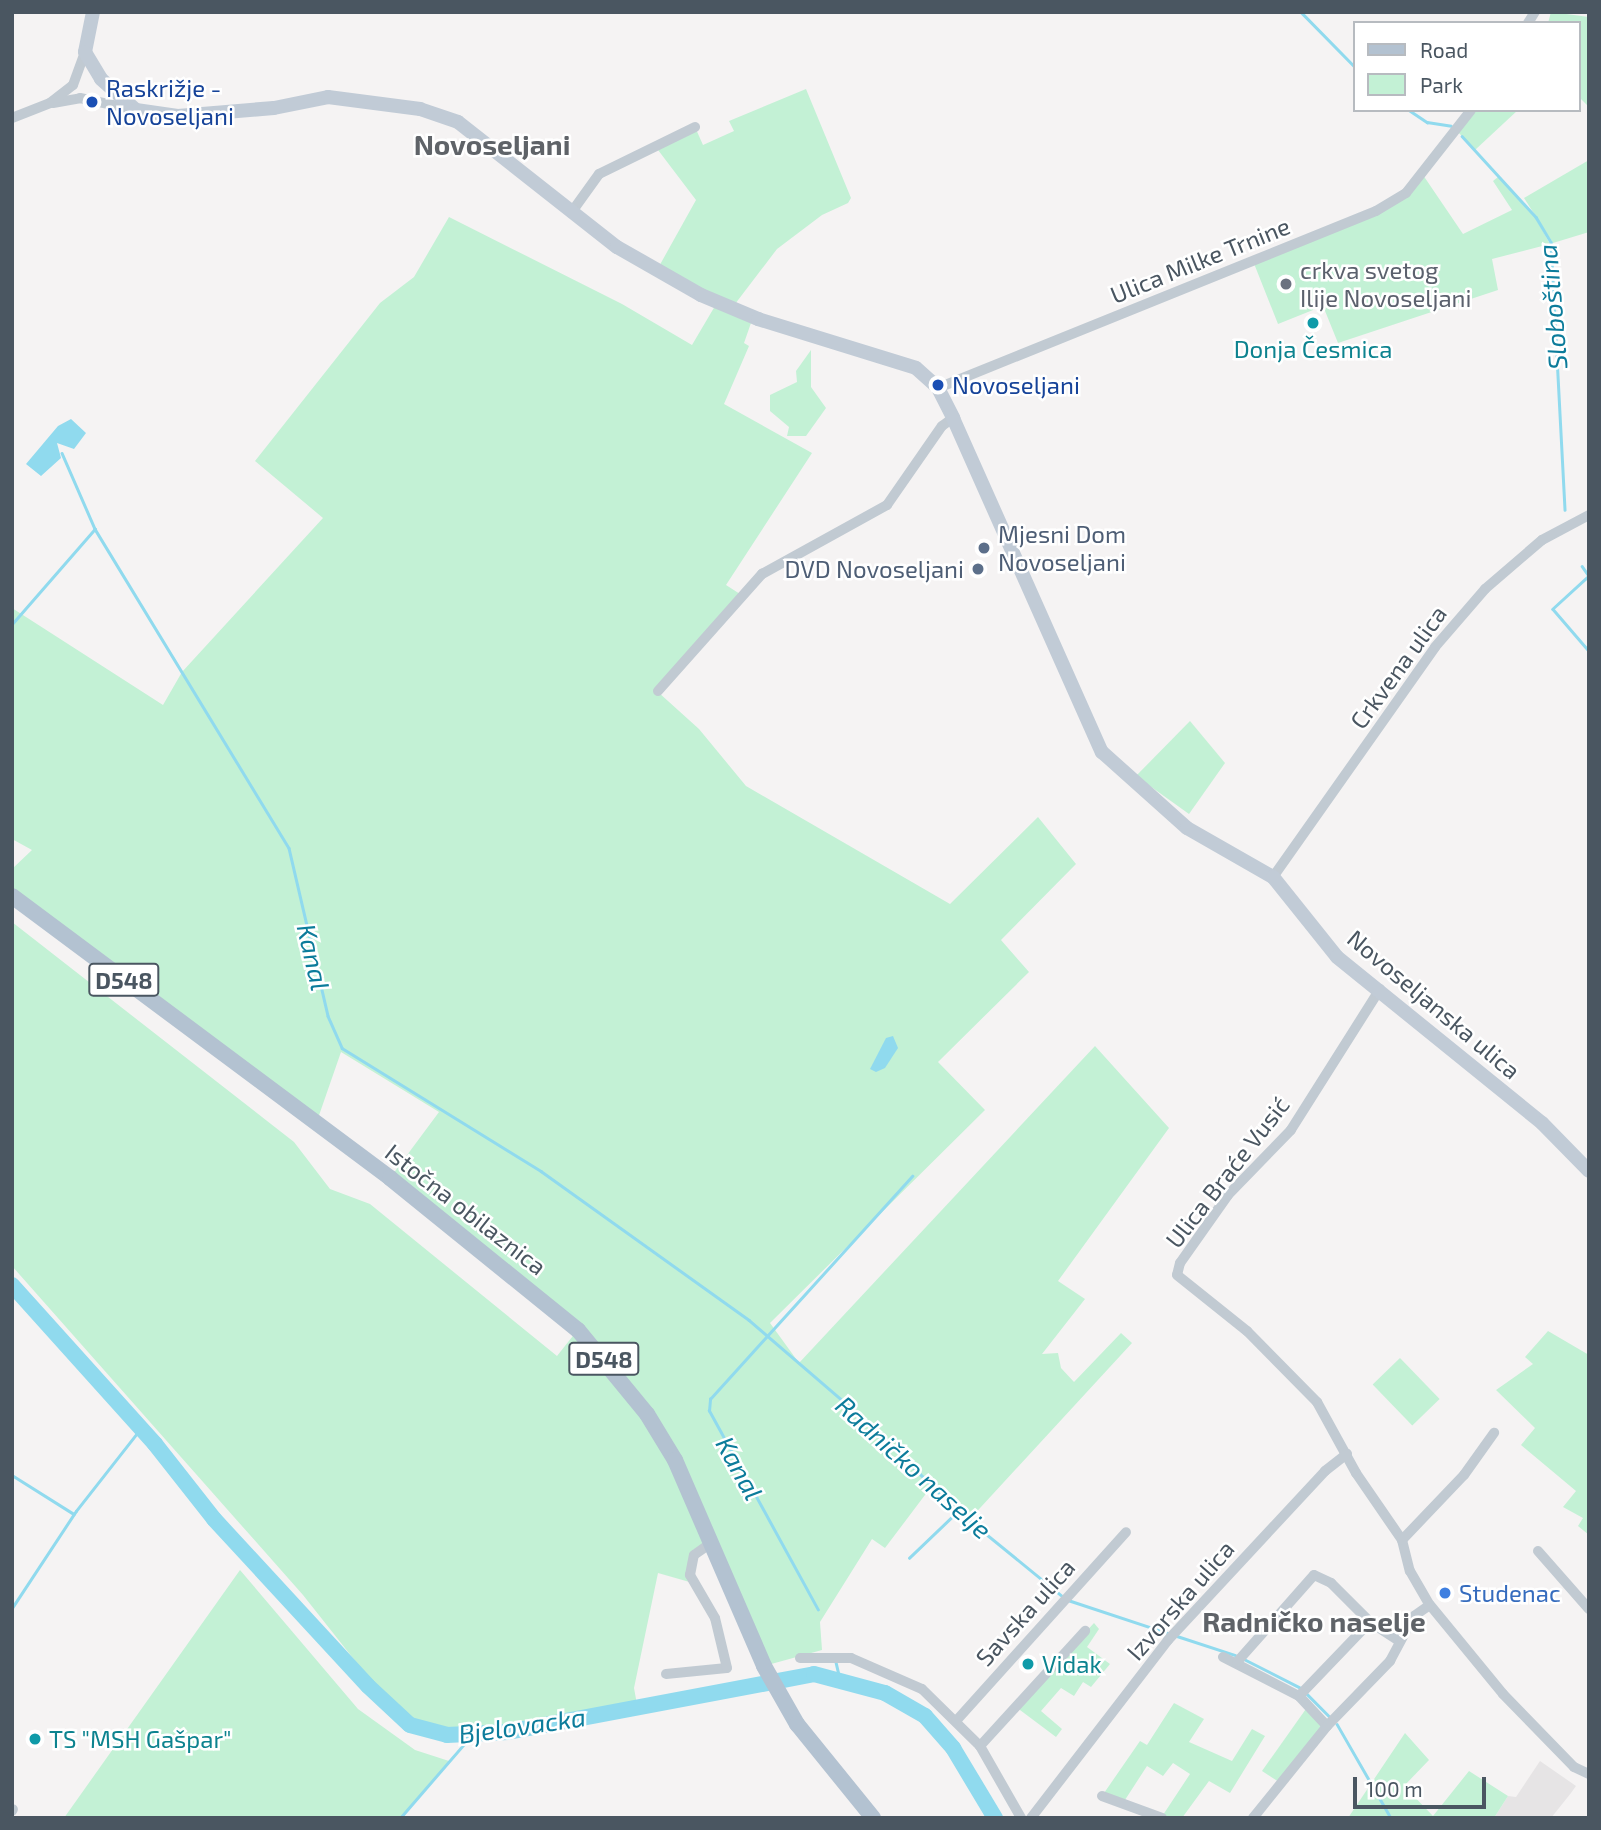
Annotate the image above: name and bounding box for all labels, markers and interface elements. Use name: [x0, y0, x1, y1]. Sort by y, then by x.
legend: [1352, 21, 1580, 112]
text: Road: [1420, 37, 1468, 62]
text: Park: [1420, 72, 1463, 97]
place label: Raskrižje - Novoseljani: [106, 74, 234, 130]
marker: Raskrižje - Novoseljani: [84, 94, 100, 110]
district label: Novoseljani: [414, 127, 570, 161]
street label: Ulica Milke Trnine: [1106, 211, 1294, 309]
water label: Sloboština: [1531, 243, 1573, 371]
place label: crkva svetog Ilije Novoseljani: [1300, 256, 1472, 312]
marker: crkva svetog Ilije Novoseljani: [1278, 276, 1294, 292]
marker: Donja Česmica: [1305, 315, 1321, 331]
place label: Donja Česmica: [1234, 335, 1392, 363]
place label: Novoseljani: [952, 371, 1080, 399]
marker: Novoseljani: [930, 377, 946, 393]
place label: Mjesni Dom Novoseljani: [998, 520, 1126, 576]
marker: Mjesni Dom Novoseljani: [976, 540, 992, 556]
place label: DVD Novoseljani: [784, 555, 964, 583]
marker: DVD Novoseljani: [970, 561, 986, 577]
street label: Crkvena ulica: [1344, 600, 1452, 734]
water label: Kanal: [291, 921, 337, 993]
street label: Novoseljanska ulica: [1342, 923, 1526, 1085]
road number: D548: [87, 960, 161, 1000]
street label: Ulica Braće Vusić: [1159, 1090, 1295, 1254]
street label: Istočna obilaznica: [380, 1137, 552, 1281]
road number: D548: [567, 1340, 641, 1378]
water label: Radničko naselje: [830, 1389, 998, 1545]
water label: Kanal: [710, 1431, 770, 1505]
street label: Izvorska ulica: [1120, 1534, 1240, 1666]
street label: Savska ulica: [969, 1553, 1081, 1671]
place label: Studenac: [1459, 1579, 1561, 1607]
marker: Studenac: [1437, 1585, 1453, 1601]
district label: Radničko naselje: [1202, 1604, 1426, 1638]
place label: Vidak: [1042, 1650, 1102, 1678]
marker: Vidak: [1020, 1656, 1036, 1672]
water label: Bjelovacka: [456, 1701, 588, 1749]
place label: TS "MSH Gašpar": [49, 1725, 232, 1753]
marker: TS "MSH Gašpar": [27, 1731, 43, 1747]
scale bar: [1356, 1764, 1489, 1808]
text: 100 m: [1366, 1776, 1423, 1801]

